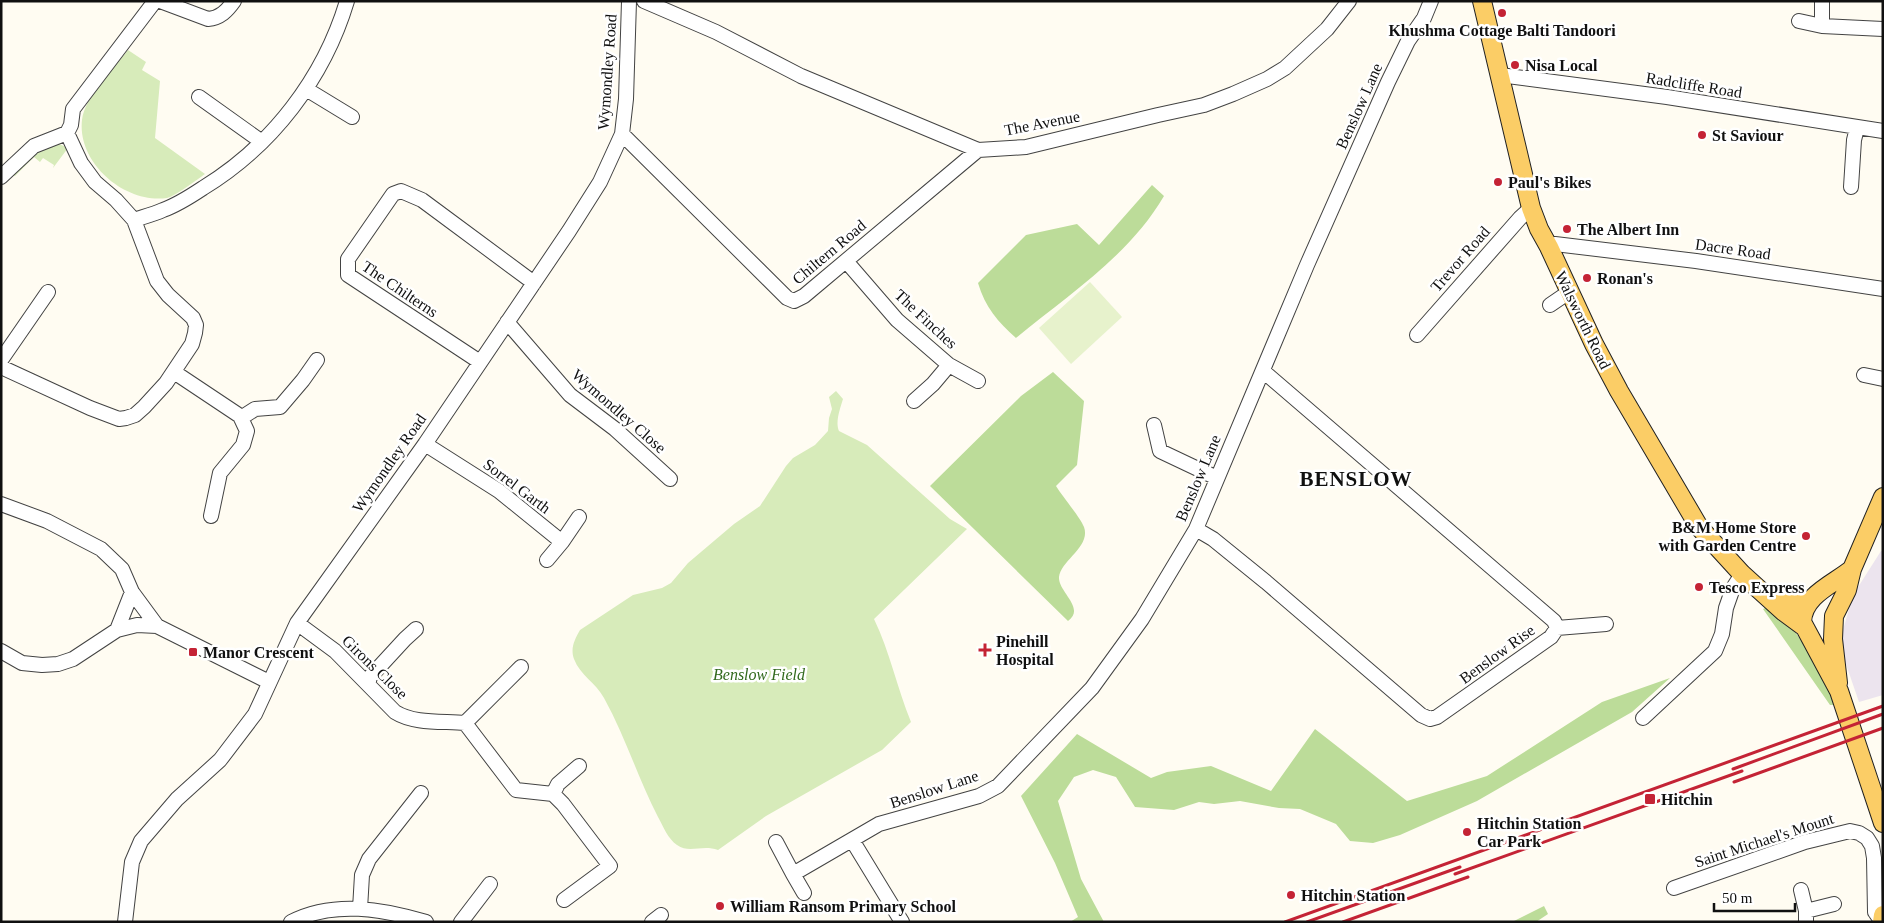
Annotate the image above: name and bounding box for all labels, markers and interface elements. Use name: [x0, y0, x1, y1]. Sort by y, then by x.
marker: Khushma Cottage Balti Tandoori: [1496, 7, 1508, 19]
street label: Wymondley Road: [594, 14, 621, 130]
place label: Khushma Cottage Balti Tandoori: [1388, 22, 1616, 40]
place label: Nisa Local: [1525, 57, 1598, 74]
marker: Nisa Local: [1509, 59, 1521, 71]
street label: Benslow Lane: [1333, 61, 1385, 151]
street label: Radcliffe Road: [1645, 69, 1743, 101]
street label: The Avenue: [1003, 107, 1081, 139]
place label: St Saviour: [1712, 127, 1784, 144]
marker: St Saviour: [1696, 129, 1708, 141]
place label: Paul's Bikes: [1508, 174, 1591, 191]
marker: Paul's Bikes: [1492, 176, 1504, 188]
street label: Chiltern Road: [789, 216, 869, 288]
place label: The Albert Inn: [1577, 221, 1679, 238]
street label: Trevor Road: [1427, 223, 1493, 295]
marker: The Albert Inn: [1561, 223, 1573, 235]
street label: Dacre Road: [1694, 235, 1772, 263]
street label: The Chilterns: [359, 257, 441, 321]
street label: Walsworth Road: [1552, 268, 1614, 372]
place label: Ronan's: [1597, 270, 1653, 287]
marker: Ronan's: [1581, 272, 1593, 284]
street label: The Finches: [891, 286, 961, 352]
street label: Wymondley Close: [568, 366, 669, 457]
street label: Wymondley Road: [349, 411, 430, 516]
street label: Benslow Lane: [1172, 432, 1224, 524]
street label: Sorrel Garth: [480, 455, 554, 517]
district label: BENSLOW: [1299, 467, 1413, 491]
place label: B&M Home Store with Garden Centre: [1659, 519, 1796, 554]
marker: B&M Home Store with Garden Centre: [1800, 530, 1812, 542]
place label: Tesco Express: [1709, 579, 1805, 597]
marker: Tesco Express: [1693, 581, 1705, 593]
street label: Benslow Rise: [1456, 621, 1538, 687]
street label: Girons Close: [339, 632, 411, 702]
place label: Pinehill Hospital: [996, 633, 1054, 669]
marker: Pinehill Hospital: [978, 643, 992, 657]
place label: Manor Crescent: [203, 644, 315, 661]
marker: Manor Crescent: [187, 646, 199, 658]
park label: Benslow Field: [713, 666, 806, 683]
street label: Benslow Lane: [888, 767, 980, 811]
place label: Hitchin: [1661, 791, 1713, 808]
marker: Hitchin: [1643, 792, 1657, 806]
street label: Saint Michael's Mount: [1692, 809, 1836, 871]
place label: Hitchin Station Car Park: [1477, 815, 1582, 850]
marker: Hitchin Station Car Park: [1461, 826, 1473, 838]
scale bar: [1714, 880, 1795, 912]
place label: Hitchin Station: [1301, 887, 1406, 904]
marker: Hitchin Station: [1285, 889, 1297, 901]
text: 50 m: [1722, 890, 1753, 906]
place label: William Ransom Primary School: [730, 898, 956, 916]
marker: William Ransom Primary School: [714, 900, 726, 912]

